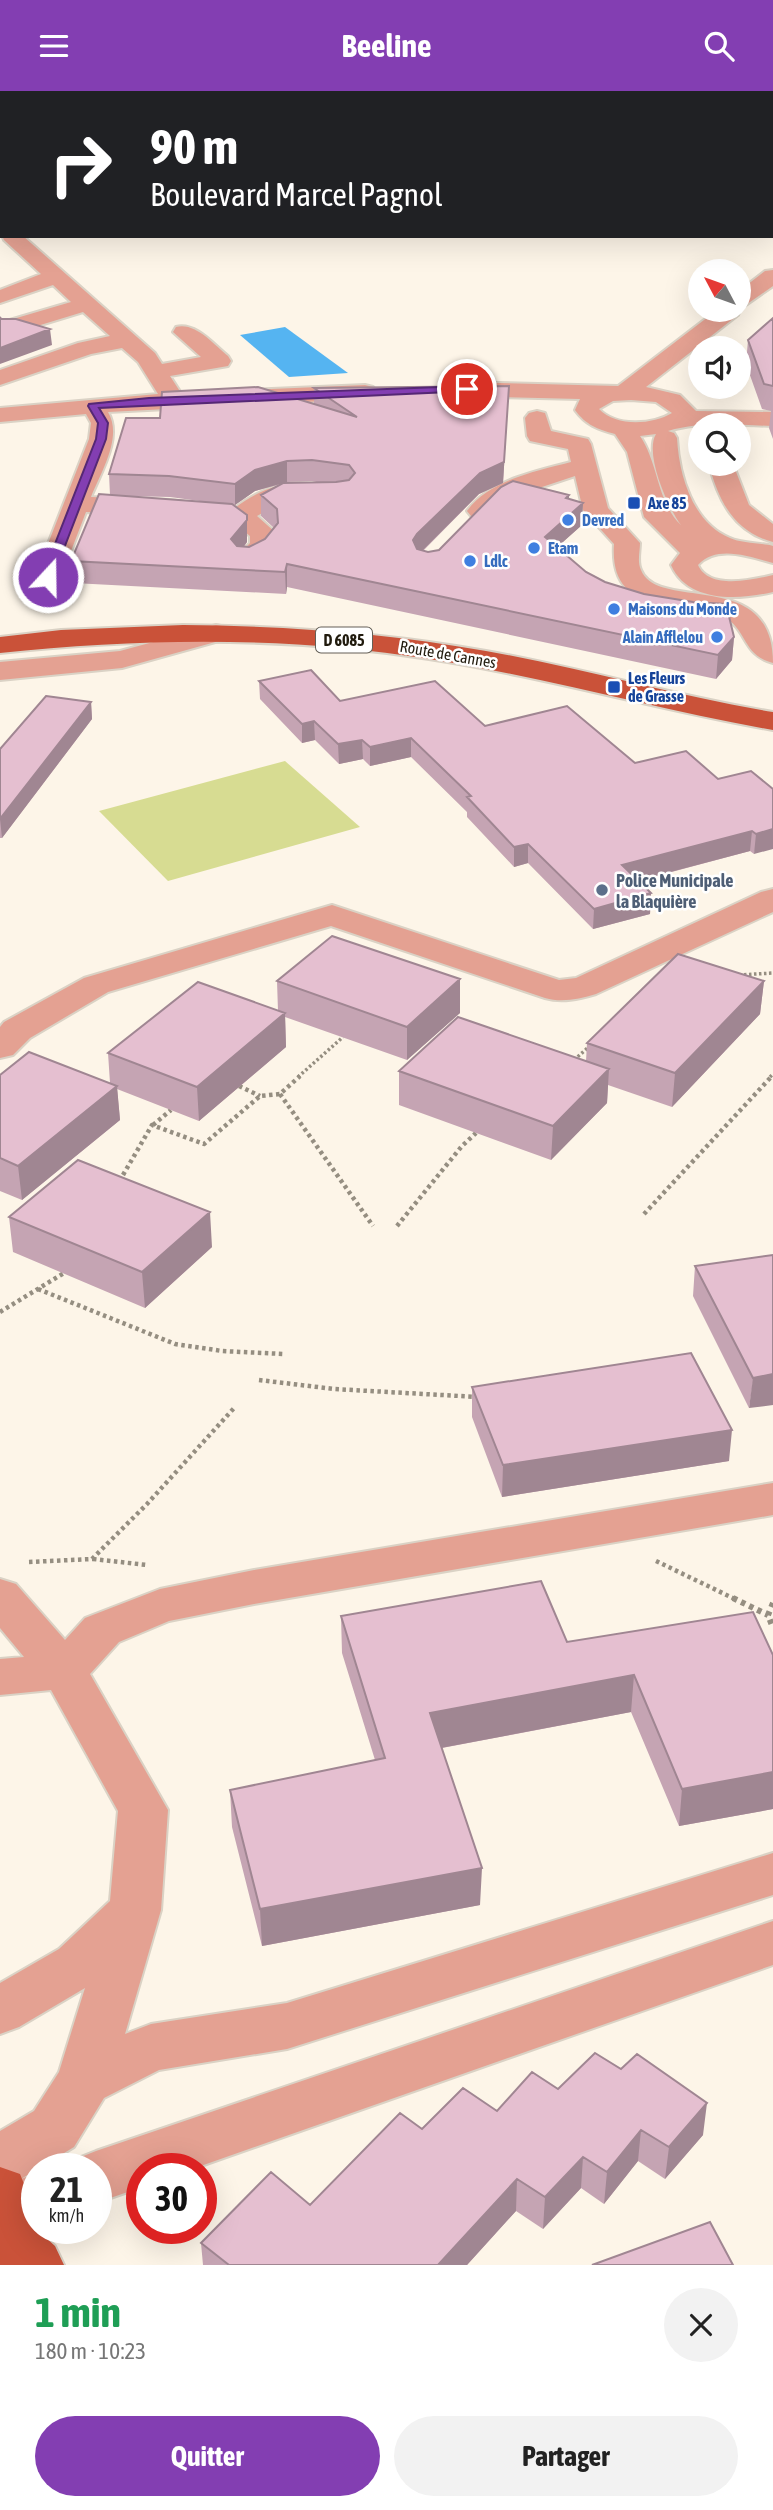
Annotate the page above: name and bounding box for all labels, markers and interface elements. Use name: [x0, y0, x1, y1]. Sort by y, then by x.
icon: menu: [35, 27, 73, 65]
text: Beeline: [342, 27, 431, 64]
icon: search: [700, 27, 738, 65]
text: 90 m: [150, 118, 238, 174]
icon: right: [35, 119, 126, 210]
text: Boulevard Marcel Pagnol: [150, 176, 442, 213]
north arrow: [688, 259, 751, 322]
map controls: [688, 259, 751, 476]
button: sound: [688, 336, 751, 399]
pin: [437, 359, 497, 419]
icon: arrive: [448, 370, 486, 408]
button: search: [688, 413, 751, 476]
place label: Axe 85: [647, 494, 687, 512]
marker: Axe 85: [626, 495, 642, 511]
place label: Devred: [582, 511, 625, 529]
marker: Devred: [560, 512, 576, 528]
place label: Etam: [548, 539, 578, 557]
position arrow: [11, 540, 85, 614]
marker: Etam: [526, 540, 542, 556]
place label: Ldlc: [484, 552, 508, 570]
marker: Ldlc: [462, 553, 478, 569]
place label: Maisons du Monde: [628, 600, 737, 618]
marker: Maisons du Monde: [606, 601, 622, 617]
road number: D 6085: [316, 627, 372, 653]
place label: Alain Afflelou: [622, 628, 703, 646]
marker: Alain Afflelou: [709, 629, 725, 645]
street label: Route de Cannes: [399, 637, 498, 671]
place label: Les Fleurs de Grasse: [628, 669, 686, 705]
marker: Les Fleurs de Grasse: [606, 679, 622, 695]
place label: Police Municipale la Blaquière: [616, 870, 733, 912]
marker: Police Municipale la Blaquière: [594, 882, 610, 898]
speed limit sign: 30: [126, 2153, 217, 2244]
text: 21: [50, 2169, 83, 2209]
text: km/h: [49, 2205, 84, 2226]
text: 1 min: [35, 2288, 121, 2336]
button: close: [664, 2288, 738, 2362]
text: 180 m · 10:23: [35, 2338, 146, 2364]
button: Quitter: [35, 2416, 380, 2496]
button: Partager: [394, 2416, 738, 2496]

